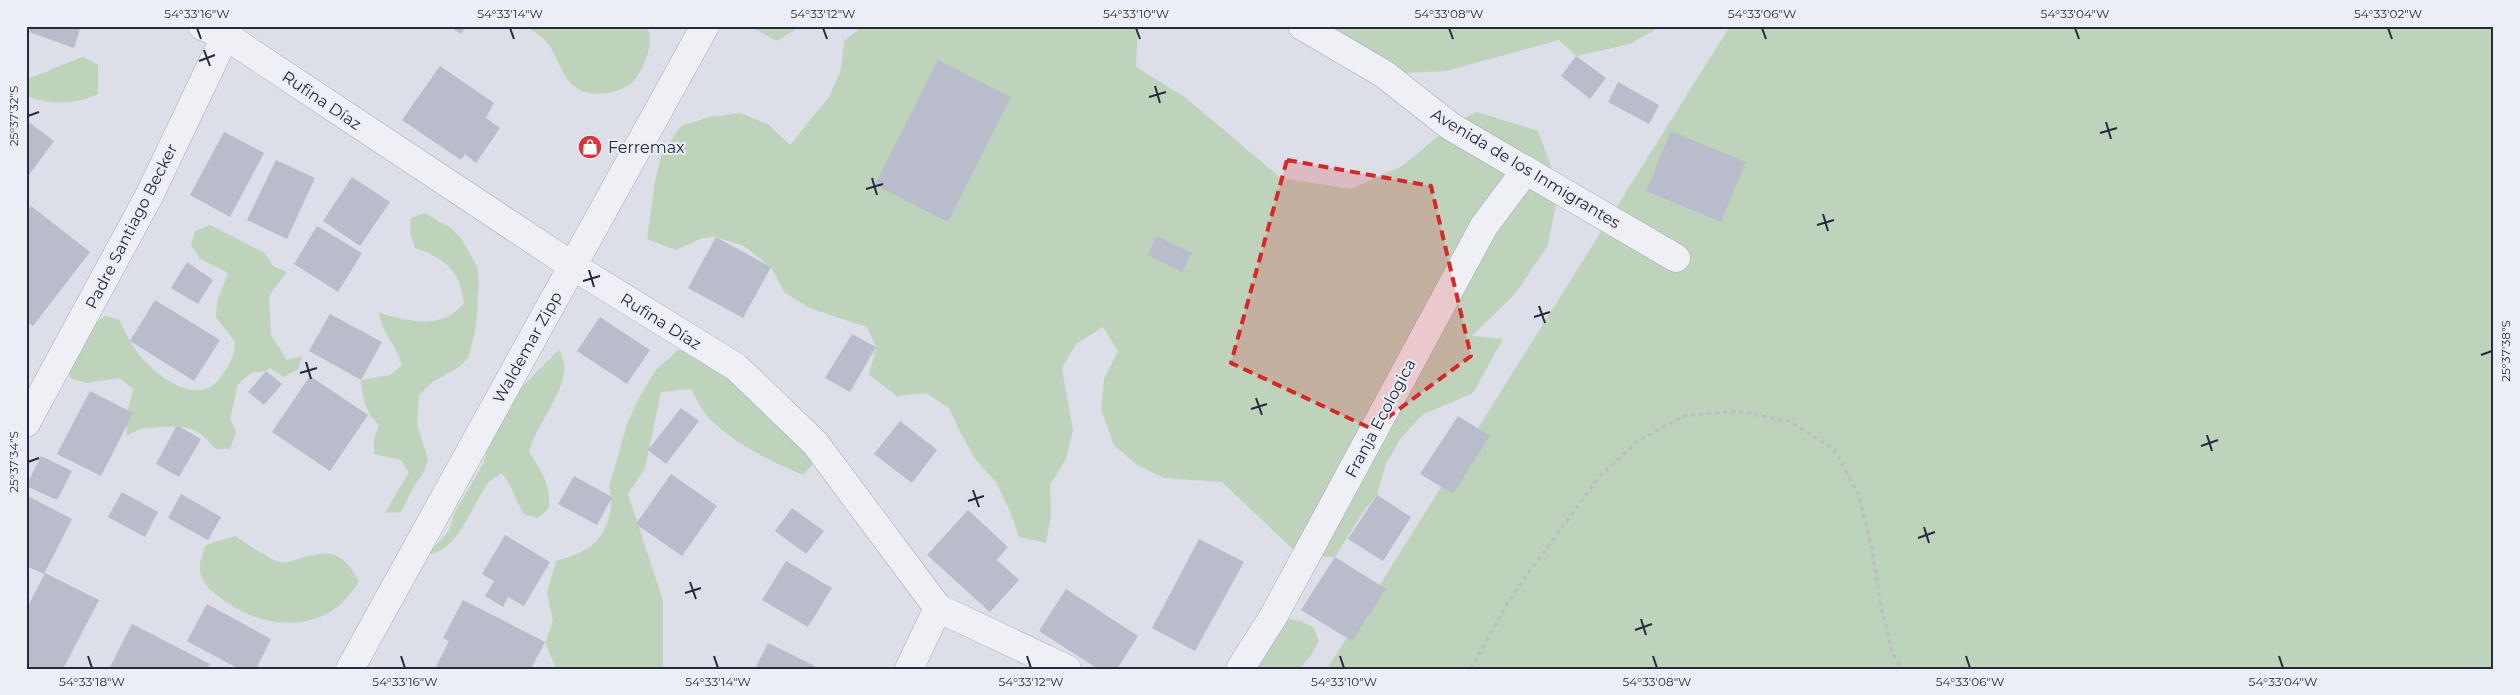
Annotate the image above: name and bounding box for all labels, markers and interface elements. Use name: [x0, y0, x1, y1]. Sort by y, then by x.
text: 54°33'16"W: [164, 6, 230, 21]
text: 54°33'14"W: [477, 6, 543, 21]
text: 54°33'12"W: [791, 6, 855, 21]
text: 54°33'10"W: [1103, 6, 1169, 21]
text: 54°33'08"W: [1415, 6, 1483, 21]
text: 54°33'06"W: [1728, 6, 1796, 21]
text: 54°33'04"W: [2041, 6, 2109, 21]
text: 54°33'02"W: [2354, 6, 2422, 21]
street label: Rufina Díaz: [278, 67, 365, 134]
text: 25°37'32"S: [6, 86, 21, 146]
street label: Avenida de los Inmigrantes: [1428, 104, 1624, 233]
shop icon: Ferremax: [577, 134, 603, 160]
place label: Ferremax: [608, 138, 685, 157]
street label: Padre Santiago Becker: [81, 140, 181, 312]
street label: Waldemar Zipp: [489, 288, 566, 406]
street label: Rufina Díaz: [617, 289, 705, 354]
text: 25°37'38"S: [2498, 320, 2513, 382]
street label: Franja Ecologica: [1341, 356, 1420, 481]
text: 25°37'34"S: [6, 431, 21, 493]
text: 54°33'18"W: [59, 674, 125, 689]
text: 54°33'16"W: [372, 674, 438, 689]
text: 54°33'14"W: [685, 674, 751, 689]
text: 54°33'12"W: [999, 674, 1063, 689]
text: 54°33'10"W: [1311, 674, 1377, 689]
text: 54°33'08"W: [1623, 674, 1691, 689]
text: 54°33'06"W: [1936, 674, 2004, 689]
text: 54°33'04"W: [2249, 674, 2317, 689]

